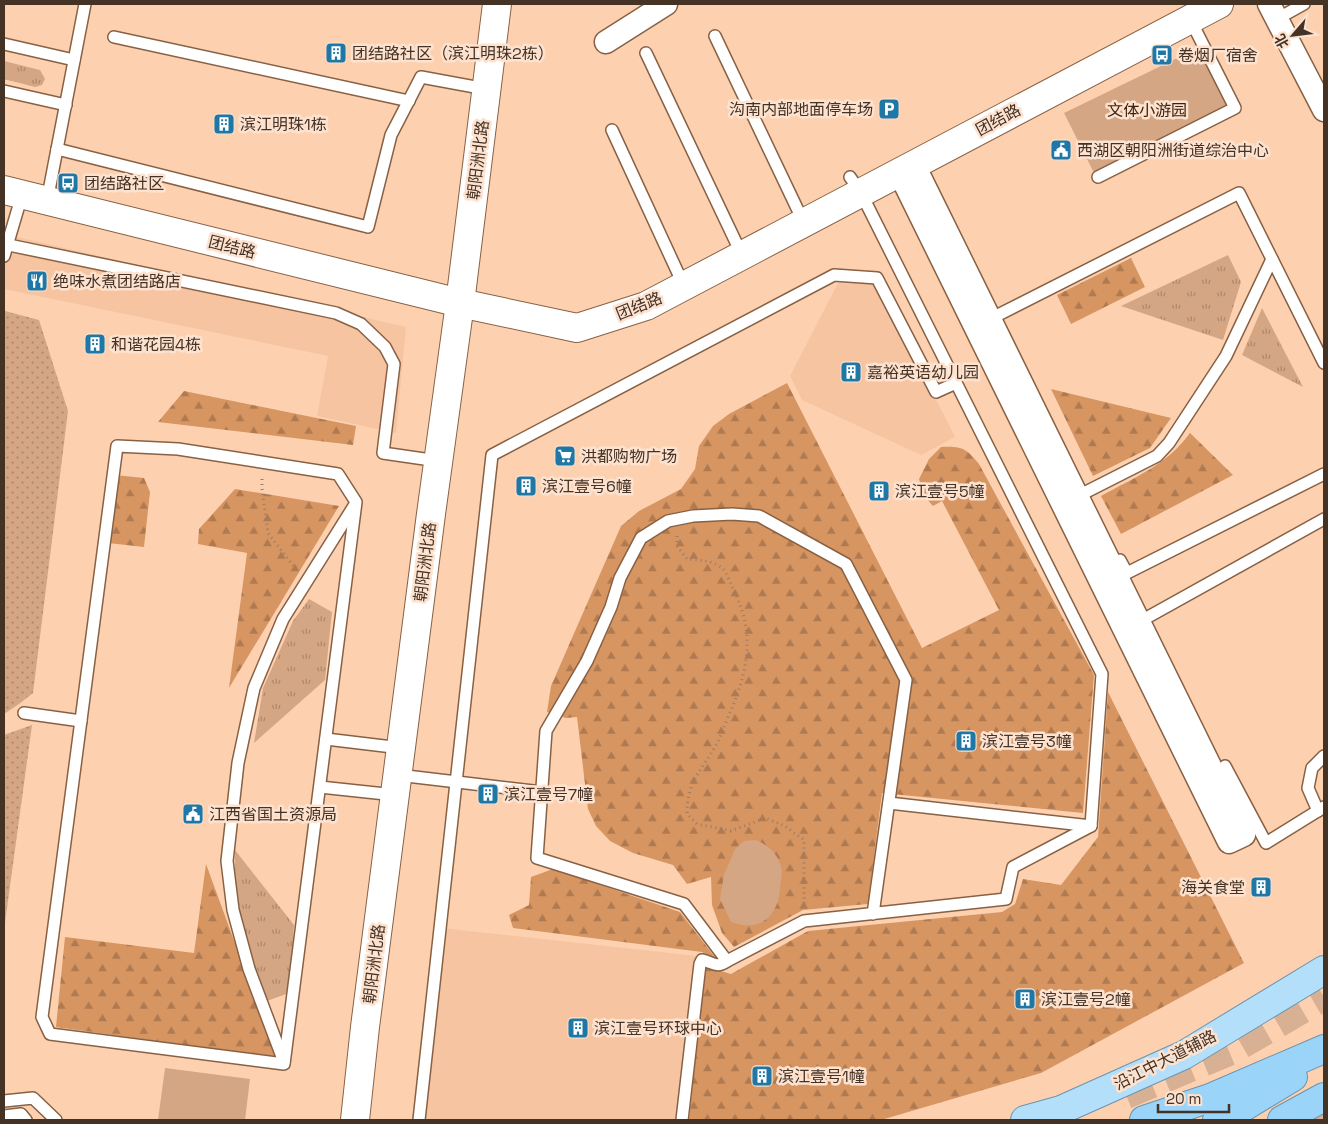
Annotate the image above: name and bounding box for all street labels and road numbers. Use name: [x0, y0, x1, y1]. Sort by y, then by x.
street label: 团结路: [972, 99, 1024, 141]
street label: 朝阳洲北路: [463, 119, 493, 201]
street label: 团结路: [206, 231, 258, 263]
street label: 团结路: [613, 287, 665, 325]
street label: 朝阳洲北路: [410, 521, 440, 603]
street label: 朝阳洲北路: [359, 923, 389, 1005]
street label: 沿江中大道辅路: [1110, 1025, 1220, 1095]

